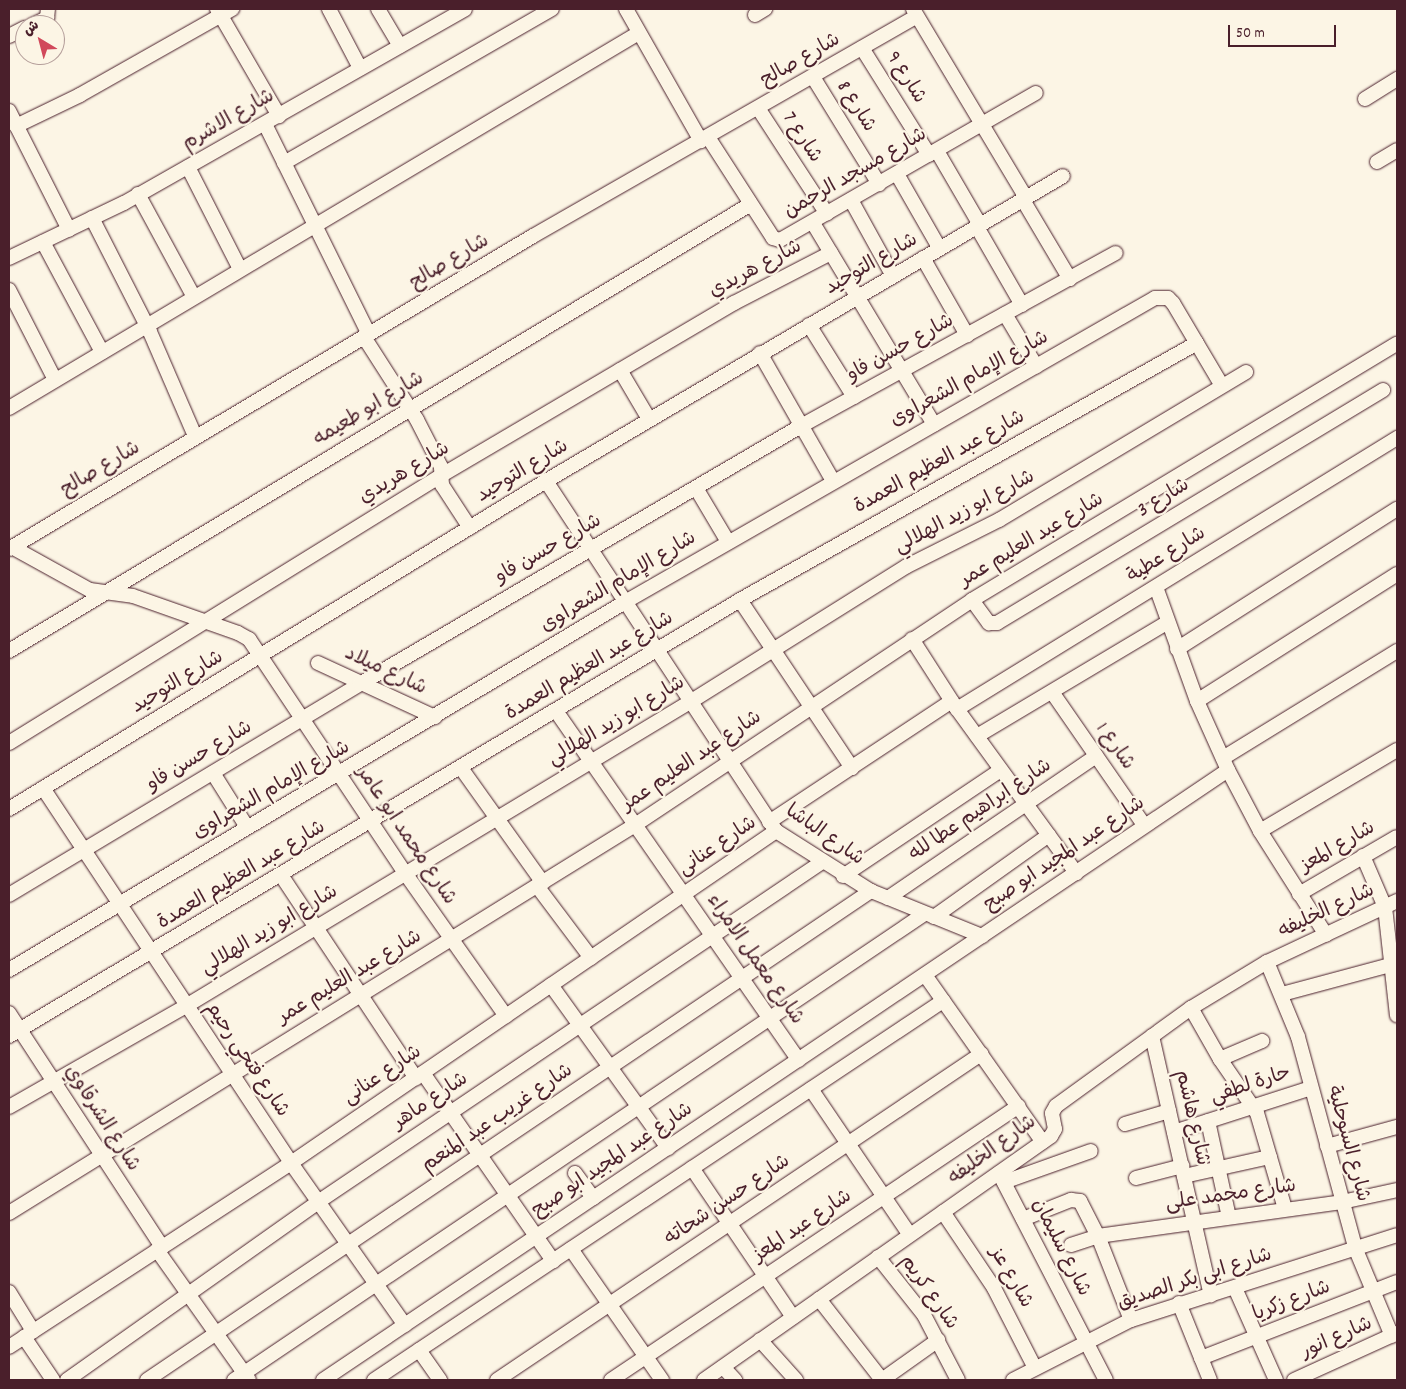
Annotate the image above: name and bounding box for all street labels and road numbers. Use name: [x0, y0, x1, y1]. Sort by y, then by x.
street label: شارع صالح: [757, 29, 845, 93]
street label: شارع 9: [880, 47, 930, 109]
street label: شارع 8: [830, 77, 880, 137]
street label: شارع الاشرم: [179, 85, 279, 157]
street label: شارع 7: [776, 108, 826, 168]
street label: شارع مسجد الرحمن: [780, 123, 932, 225]
street label: شارع التوحيد: [821, 229, 923, 301]
street label: شارع صالح: [406, 230, 494, 296]
street label: شارع هريدي: [706, 236, 806, 304]
street label: شارع حسن فاو: [843, 310, 959, 388]
street label: شارع الإمام الشعراوى: [887, 327, 1053, 433]
street label: شارع ابو طعيمه: [309, 367, 429, 453]
street label: شارع عبد العظيم العمدة: [850, 406, 1030, 520]
street label: شارع التوحيد: [473, 435, 573, 509]
street label: شارع صالح: [57, 437, 145, 503]
street label: شارع هريدي: [355, 438, 455, 510]
street label: شارع ابو زيد الهلالي: [891, 466, 1039, 560]
street label: شارع 3: [1134, 474, 1194, 524]
street label: شارع عبد العليم عمر: [955, 488, 1109, 594]
street label: شارع حسن فاو: [492, 510, 606, 590]
street label: شارع عطية: [1123, 522, 1211, 590]
street label: شارع الإمام الشعراوى: [537, 527, 701, 639]
street label: شارع عبد العظيم العمدة: [502, 607, 678, 727]
street label: شارع ميلاد: [340, 643, 430, 701]
street label: شارع التوحيد: [128, 646, 228, 720]
street label: شارع ابو زيد الهلالي: [544, 672, 690, 772]
street label: شارع عبد العليم عمر: [617, 706, 767, 818]
street label: شارع حسن فاو: [143, 716, 257, 798]
street label: شارع 1: [1089, 719, 1139, 775]
street label: شارع الإمام الشعراوى: [189, 736, 355, 846]
street label: شارع ابراهيم عطا لله: [905, 754, 1057, 868]
street label: شارع محمد ابو عامر: [350, 762, 460, 910]
street label: شارع عبد المجيد ابو صبح: [980, 792, 1150, 918]
street label: شارع الباشا: [780, 800, 868, 872]
street label: شارع عنانى: [674, 812, 762, 882]
street label: شارع عبد العظيم العمدة: [154, 816, 330, 936]
street label: شارع المعز: [1296, 817, 1380, 879]
street label: شارع الخليفه: [1275, 879, 1379, 945]
street label: شارع ابو زيد الهلالي: [197, 881, 343, 981]
street label: شارع معمل الامراء: [700, 890, 808, 1030]
street label: شارع عبد العليم عمر: [273, 925, 427, 1031]
street label: شارع فتحي رحيم: [199, 998, 293, 1122]
street label: شارع عنانى: [339, 1041, 427, 1111]
street label: شارع غريب عبد المنعم: [418, 1060, 578, 1178]
street label: شارع الشرقاوي: [58, 1061, 144, 1177]
street label: حارة لطفي: [1208, 1062, 1294, 1110]
street label: شارع ماهر: [389, 1068, 473, 1136]
street label: شارع هاشم: [1168, 1068, 1214, 1168]
street label: شارع السوحلية: [1320, 1083, 1374, 1205]
street label: شارع عبد المجيد ابو صبح: [528, 1098, 698, 1224]
street label: شارع الخليفه: [944, 1111, 1042, 1191]
street label: شارع حسن شحاته: [661, 1150, 795, 1252]
street label: شارع محمد على: [1164, 1175, 1298, 1217]
street label: شارع عبد المعز: [749, 1185, 857, 1269]
street label: شارع سليمان: [1025, 1195, 1095, 1301]
street label: شارع عز: [983, 1243, 1037, 1313]
street label: شارع ابى بكر الصديق: [1115, 1244, 1275, 1316]
street label: شارع كريم: [893, 1251, 963, 1335]
street label: شارع زكريا: [1250, 1276, 1334, 1328]
street label: شارع انور: [1297, 1313, 1377, 1365]

